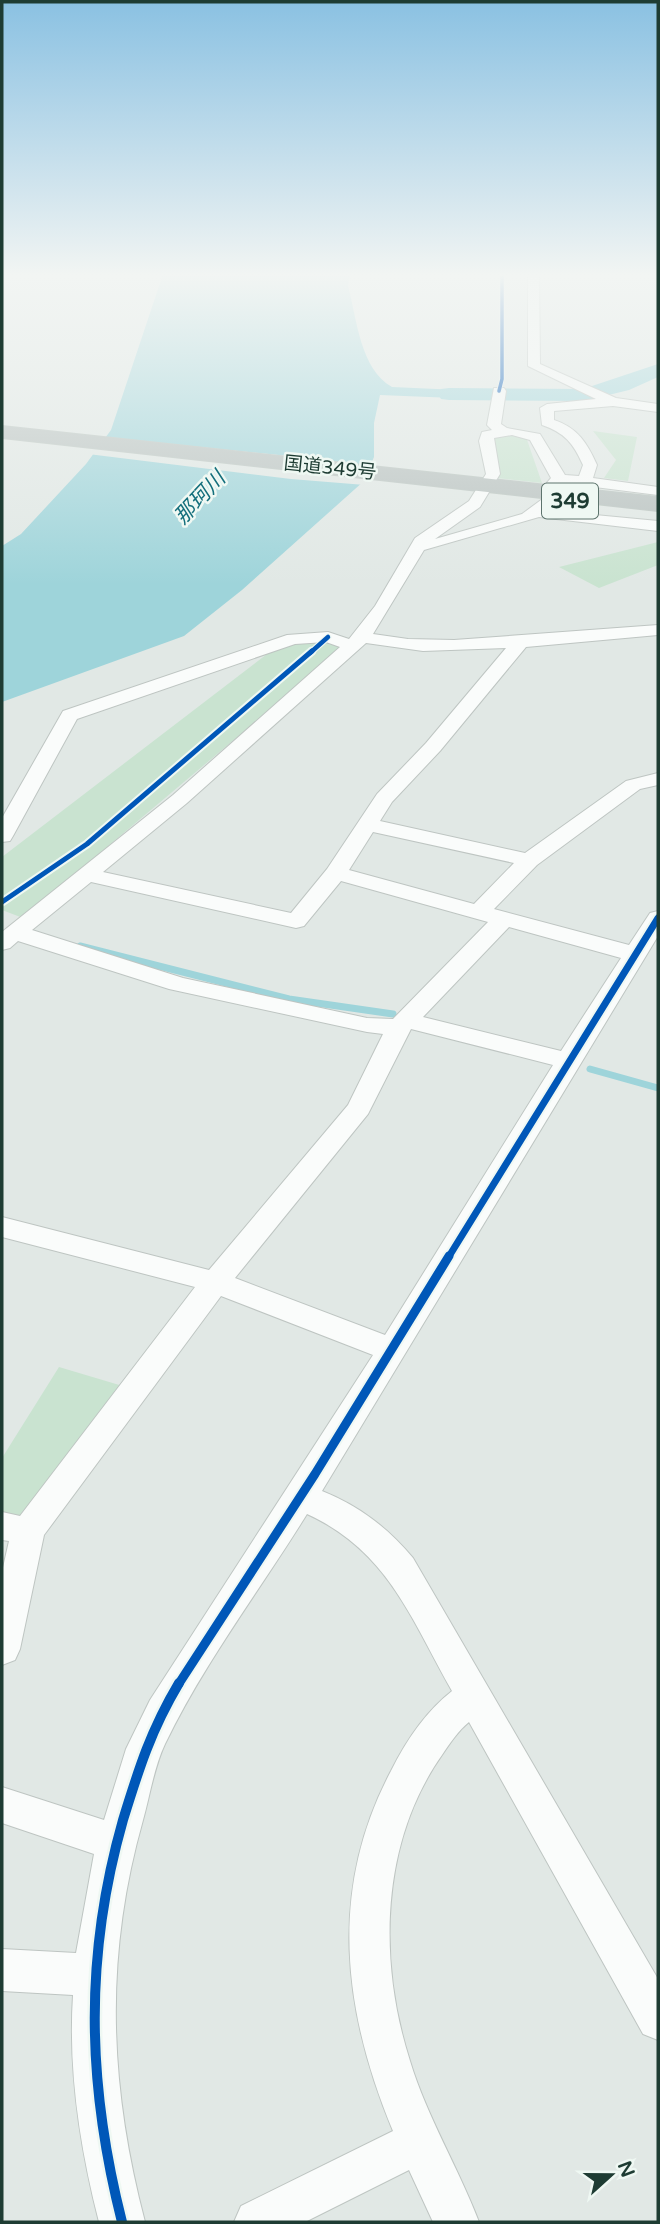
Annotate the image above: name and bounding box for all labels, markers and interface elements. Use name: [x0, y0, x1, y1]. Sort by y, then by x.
street label: 国道349号: [283, 452, 377, 484]
water label: 那珂川: [169, 465, 232, 530]
road number: 349: [542, 484, 598, 518]
north arrow: [576, 2140, 646, 2210]
text: N: [613, 2158, 639, 2180]

